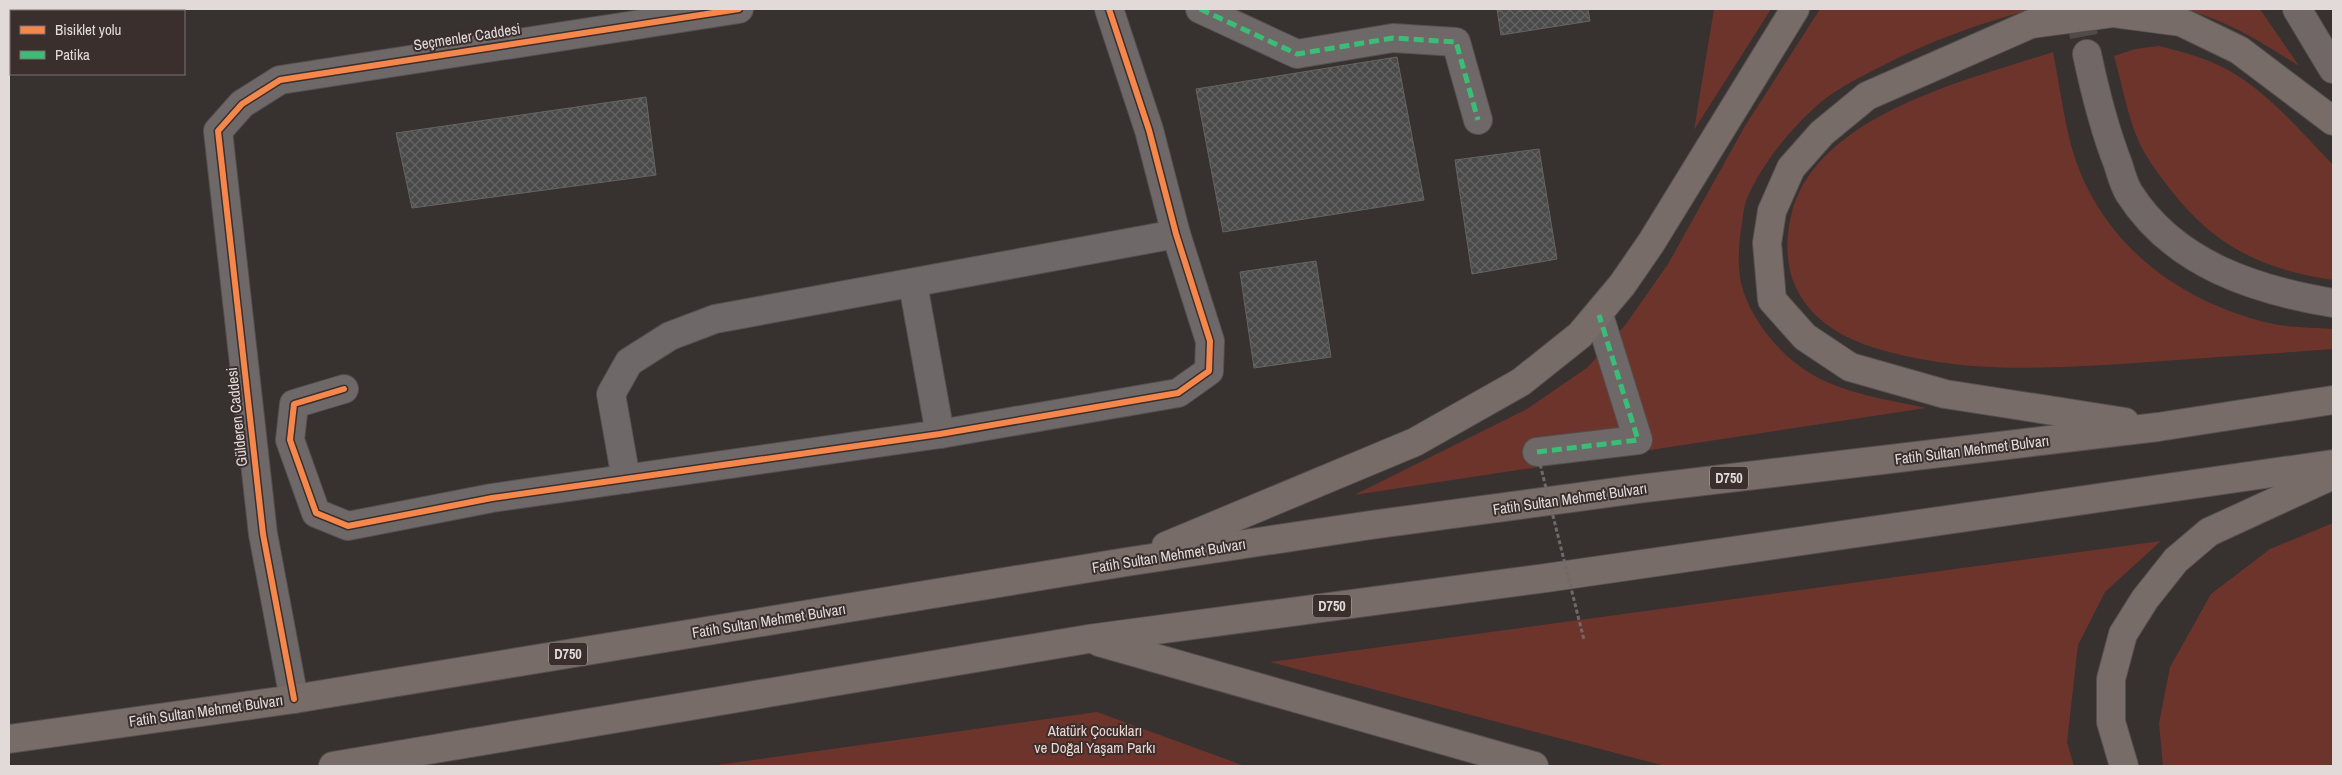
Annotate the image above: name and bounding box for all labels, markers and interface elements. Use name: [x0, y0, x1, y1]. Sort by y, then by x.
legend: [10, 10, 185, 75]
street label: Seçmenler Caddesi: [412, 18, 522, 55]
text: Bisiklet yolu: [55, 19, 121, 40]
text: Patika: [55, 44, 90, 65]
street label: Gülderen Caddesi: [221, 366, 252, 468]
street label: Fatih Sultan Mehmet Bulvarı: [1894, 430, 2050, 469]
road number: D750: [1710, 466, 1748, 489]
street label: Fatih Sultan Mehmet Bulvarı: [1492, 477, 1648, 520]
street label: Fatih Sultan Mehmet Bulvarı: [1091, 533, 1247, 578]
road number: D750: [1313, 594, 1351, 618]
street label: Fatih Sultan Mehmet Bulvarı: [691, 598, 847, 643]
road number: D750: [549, 642, 587, 666]
street label: Fatih Sultan Mehmet Bulvarı: [128, 689, 284, 732]
park label: Atatürk Çocukları ve Doğal Yaşam Parkı: [1034, 720, 1156, 758]

